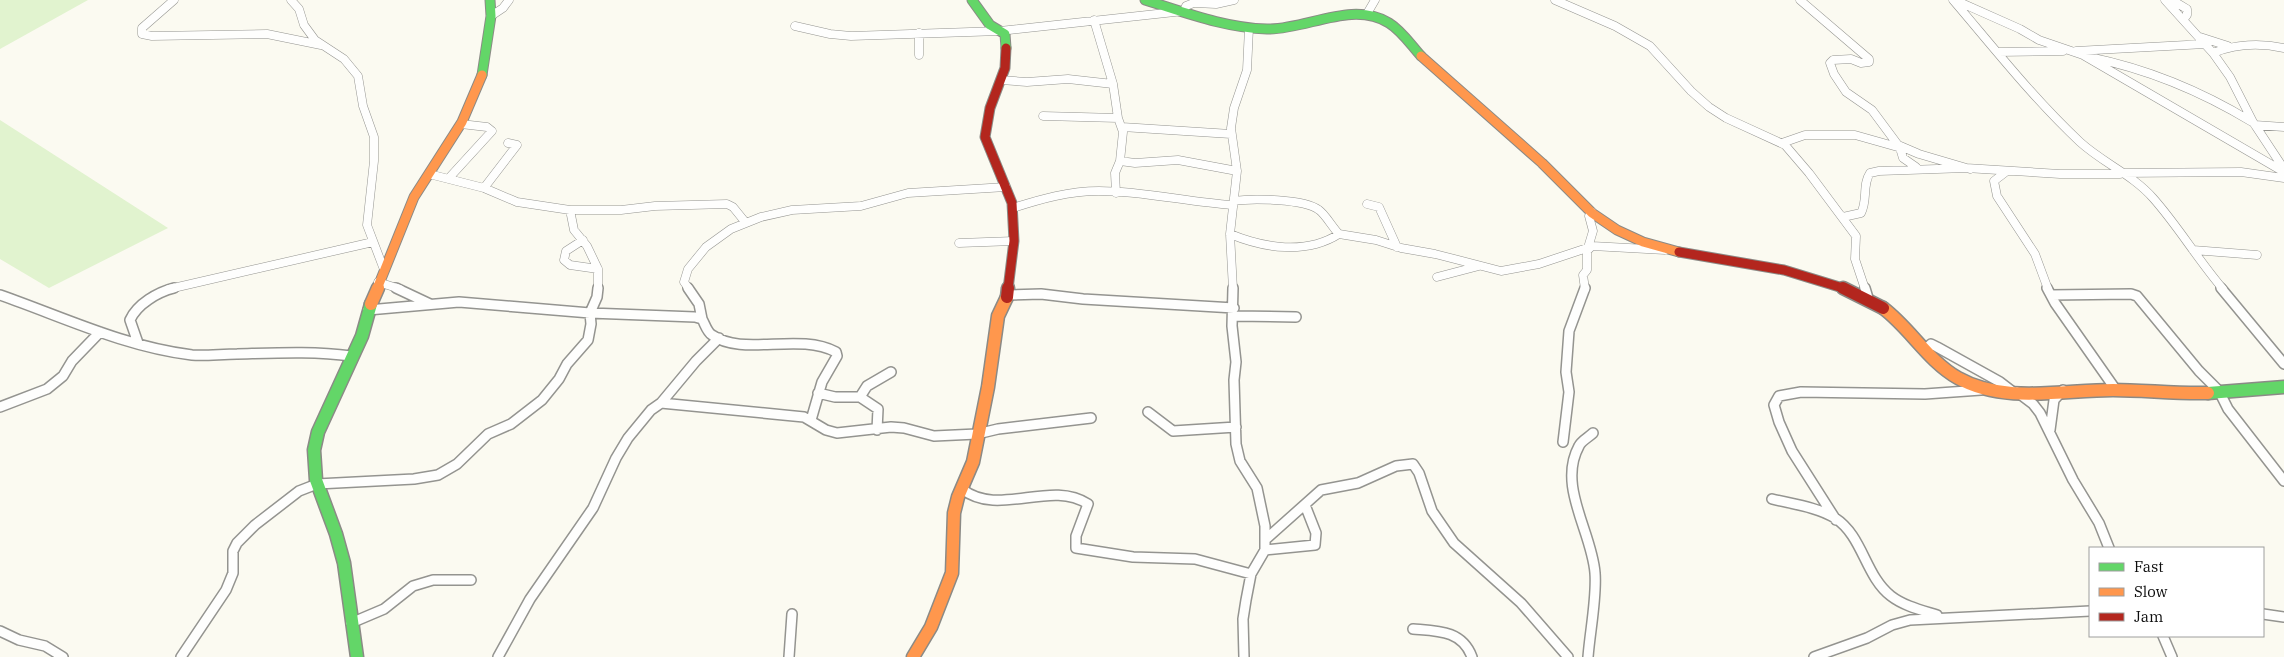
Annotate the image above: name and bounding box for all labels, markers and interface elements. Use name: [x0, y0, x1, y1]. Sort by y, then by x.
legend: [2089, 547, 2264, 637]
text: Fast: [2134, 557, 2164, 576]
text: Slow: [2134, 582, 2168, 601]
text: Jam: [2134, 607, 2163, 626]

